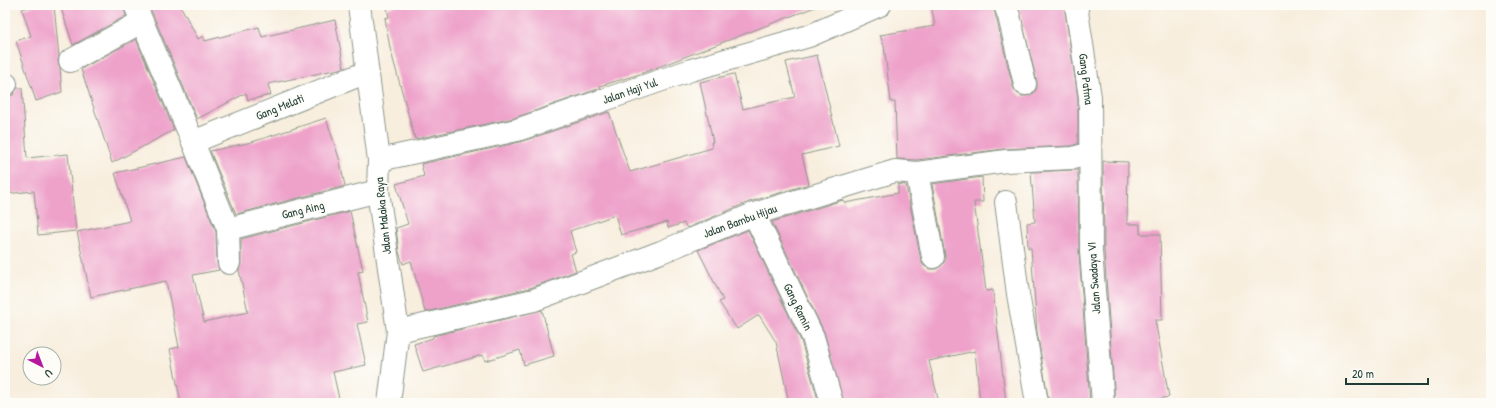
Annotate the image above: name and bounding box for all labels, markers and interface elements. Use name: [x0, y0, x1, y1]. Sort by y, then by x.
street label: Gang Patma: [1075, 52, 1098, 106]
street label: Jalan Haji Yul: [600, 73, 660, 108]
street label: Gang Melati: [253, 89, 306, 124]
street label: Jalan Malaka Raya: [370, 176, 395, 255]
street label: Gang Aing: [280, 196, 326, 223]
street label: Jalan Bambu Hijau: [701, 199, 779, 242]
street label: Jalan Swadaya VI: [1082, 241, 1105, 315]
street label: Gang Ramin: [780, 280, 817, 333]
north arrow: [22, 346, 62, 386]
scale bar: [1346, 360, 1428, 386]
text: 20 m: [1352, 365, 1374, 382]
text: U: [42, 366, 56, 381]

